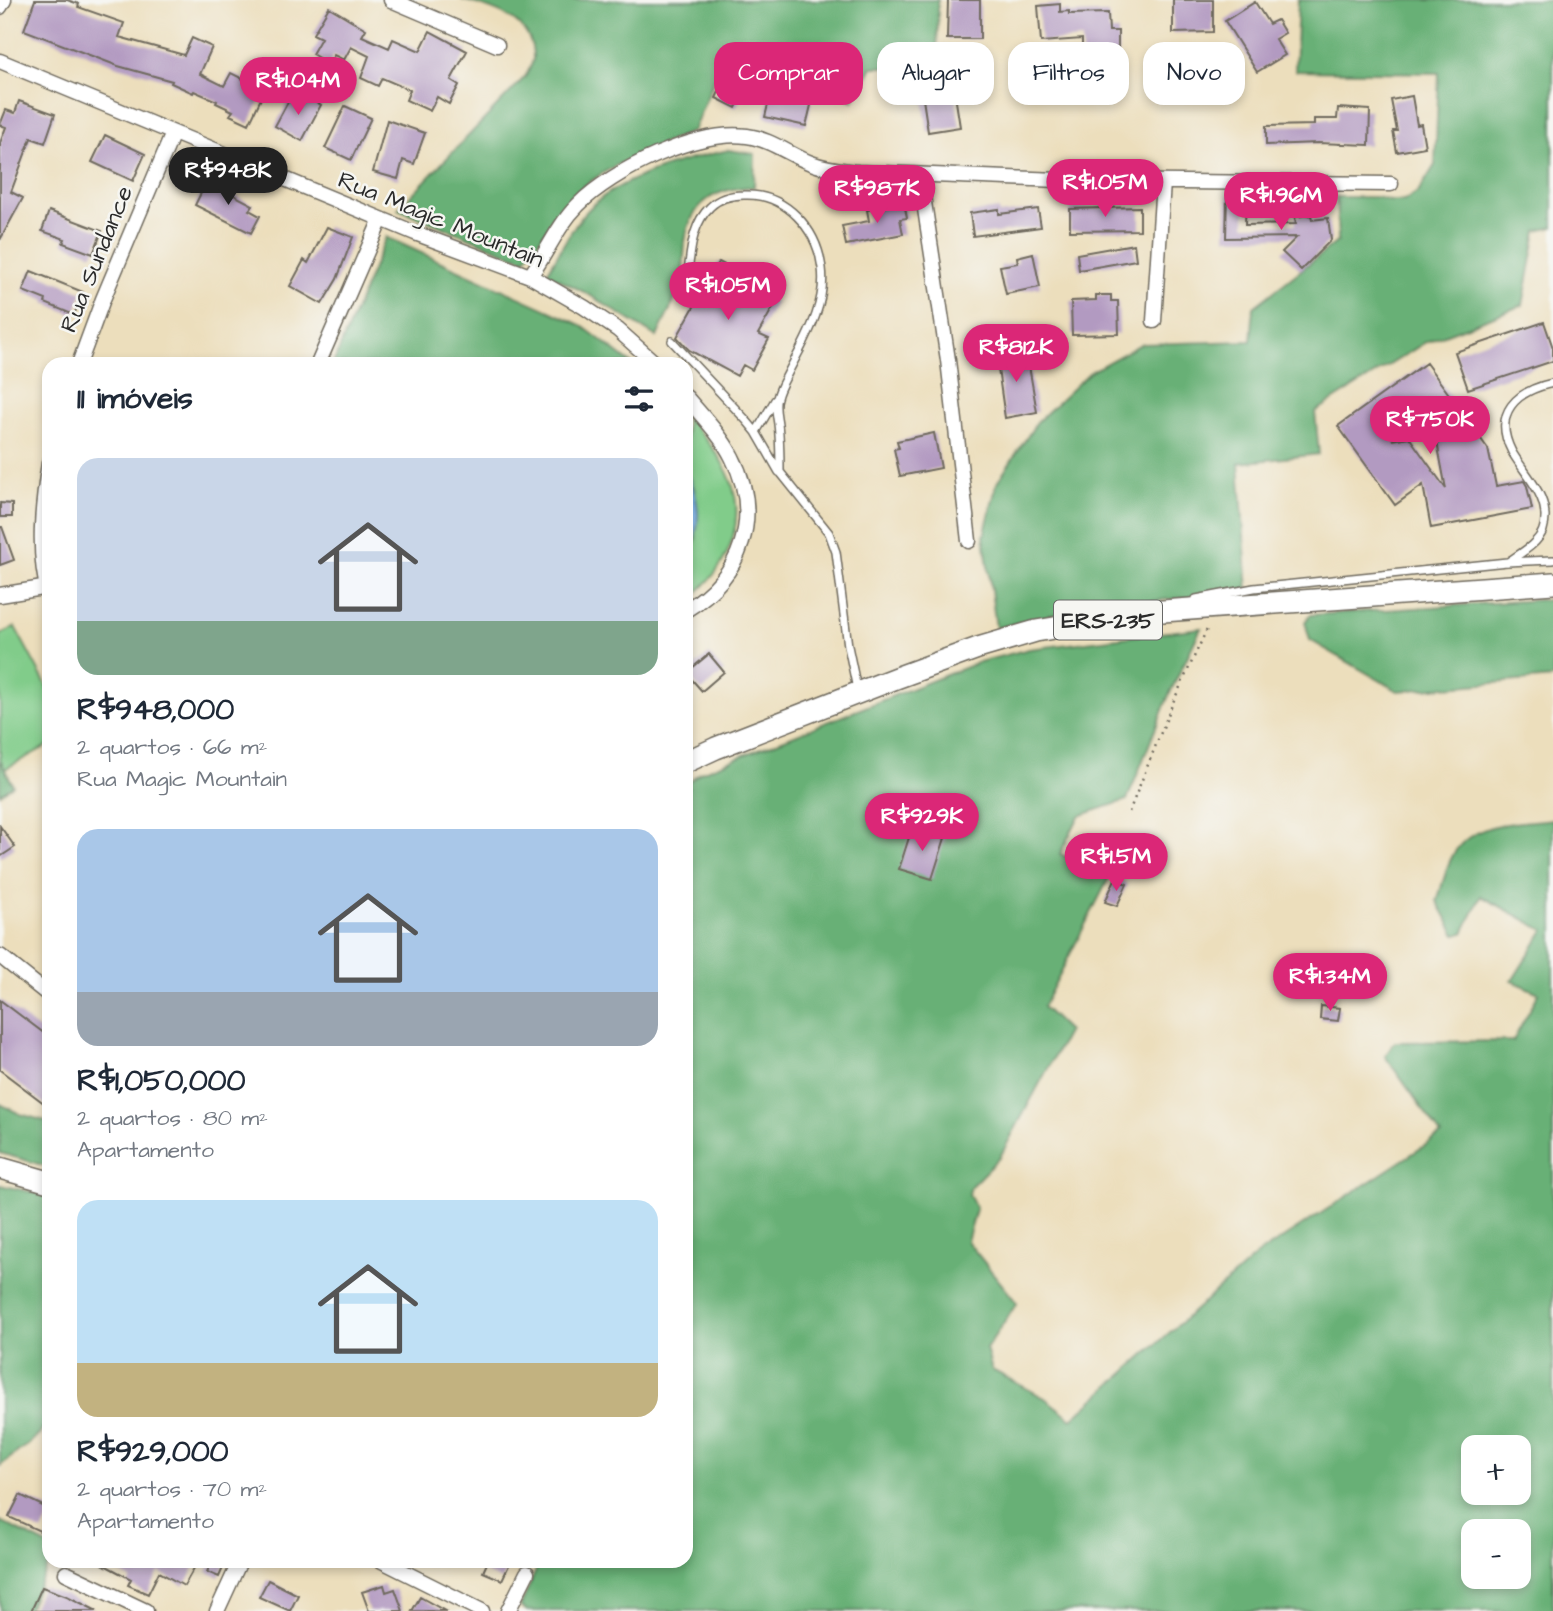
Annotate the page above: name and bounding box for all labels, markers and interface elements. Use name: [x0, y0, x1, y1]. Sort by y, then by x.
chip: Comprar: [714, 42, 863, 105]
chip: Alugar: [877, 42, 994, 105]
chip: Filtros: [1008, 42, 1129, 105]
chip: Novo: [1143, 42, 1245, 105]
pin: R$1.04M: [233, 58, 363, 117]
text: R$1.04M: [256, 64, 340, 96]
pin: R$948K: [171, 148, 285, 207]
text: R$948K: [185, 154, 271, 186]
pin: R$1.05M: [1040, 160, 1170, 219]
street label: Rua Magic Mountain: [332, 163, 549, 278]
pin: R$987K: [820, 166, 934, 225]
text: R$1.05M: [1062, 166, 1148, 198]
text: R$987K: [834, 172, 920, 204]
pin: R$1.96M: [1216, 173, 1346, 232]
text: R$1.96M: [1240, 179, 1322, 211]
street label: Rua Sundance: [52, 181, 142, 338]
pin: R$1.05M: [663, 262, 793, 322]
text: R$1.05M: [685, 269, 771, 301]
pin: R$812K: [959, 324, 1073, 384]
text: R$812K: [979, 331, 1053, 363]
text: 11 imóveis: [77, 378, 193, 420]
icon: filters: [620, 380, 658, 418]
pin: R$750K: [1373, 396, 1487, 456]
text: R$750K: [1386, 403, 1474, 435]
icon: home: [305, 504, 431, 630]
road number: ERS-235: [1054, 600, 1162, 640]
text: R$948,000: [77, 689, 234, 731]
text: 2 quartos · 66 m²: [77, 731, 267, 763]
text: Rua Magic Mountain: [77, 763, 287, 795]
pin: R$929K: [865, 794, 979, 853]
text: R$929K: [881, 800, 963, 832]
pin: R$1.5M: [1059, 834, 1173, 893]
text: R$1.5M: [1081, 840, 1151, 872]
icon: home: [305, 875, 431, 1001]
pin: R$1.34M: [1265, 954, 1395, 1013]
text: R$1.34M: [1289, 960, 1371, 992]
text: R$1,050,000: [77, 1060, 245, 1102]
text: 2 quartos · 80 m²: [77, 1102, 268, 1134]
text: Apartamento: [77, 1134, 214, 1166]
icon: home: [305, 1246, 431, 1372]
text: R$929,000: [77, 1431, 229, 1473]
map controls: [1461, 1435, 1531, 1589]
button: +: [1461, 1435, 1531, 1505]
text: 2 quartos · 70 m²: [77, 1473, 267, 1505]
text: Apartamento: [77, 1505, 214, 1537]
button: −: [1461, 1519, 1531, 1589]

